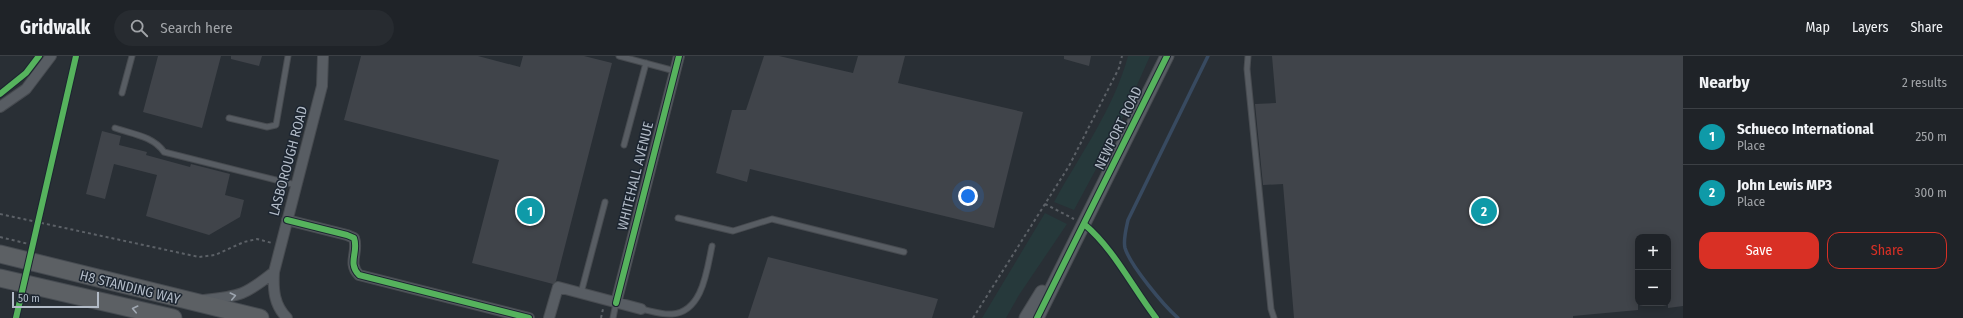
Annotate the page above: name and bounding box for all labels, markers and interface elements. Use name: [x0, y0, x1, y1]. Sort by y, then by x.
search box: [114, 10, 394, 46]
text: Gridwalk: [20, 16, 90, 39]
icon: search: [128, 17, 150, 39]
text: Search here: [160, 19, 233, 37]
text: Map: [1806, 19, 1830, 36]
text: Layers: [1852, 19, 1888, 36]
text: Share: [1910, 19, 1943, 36]
text: Nearby: [1699, 72, 1750, 93]
text: 2 results: [1902, 75, 1947, 90]
street label: NEWPORT ROAD: [1091, 84, 1146, 173]
street label: LASBOROUGH ROAD: [266, 104, 311, 218]
street label: WHITEHALL AVENUE: [614, 120, 657, 232]
text: Schueco International: [1737, 120, 1874, 138]
text: 1: [1709, 129, 1715, 144]
text: 250 m: [1915, 129, 1947, 144]
text: Place: [1737, 138, 1765, 153]
text: John Lewis MP3: [1737, 176, 1832, 194]
text: 2: [1709, 185, 1715, 200]
text: 300 m: [1915, 185, 1947, 200]
your location: [958, 186, 978, 206]
text: Place: [1737, 194, 1765, 209]
pin: 1: [517, 196, 543, 226]
pin: 2: [1471, 196, 1497, 226]
button: Save: [1699, 232, 1819, 269]
button: Share: [1827, 232, 1947, 269]
map controls: [1635, 234, 1671, 306]
button: +: [1635, 234, 1671, 270]
street label: H8 STANDING WAY: [78, 267, 182, 308]
button: −: [1635, 270, 1671, 306]
scale bar: [12, 290, 99, 309]
text: 50 m: [18, 292, 40, 305]
one-way arrow: [230, 292, 237, 301]
one-way arrow: [132, 306, 139, 314]

